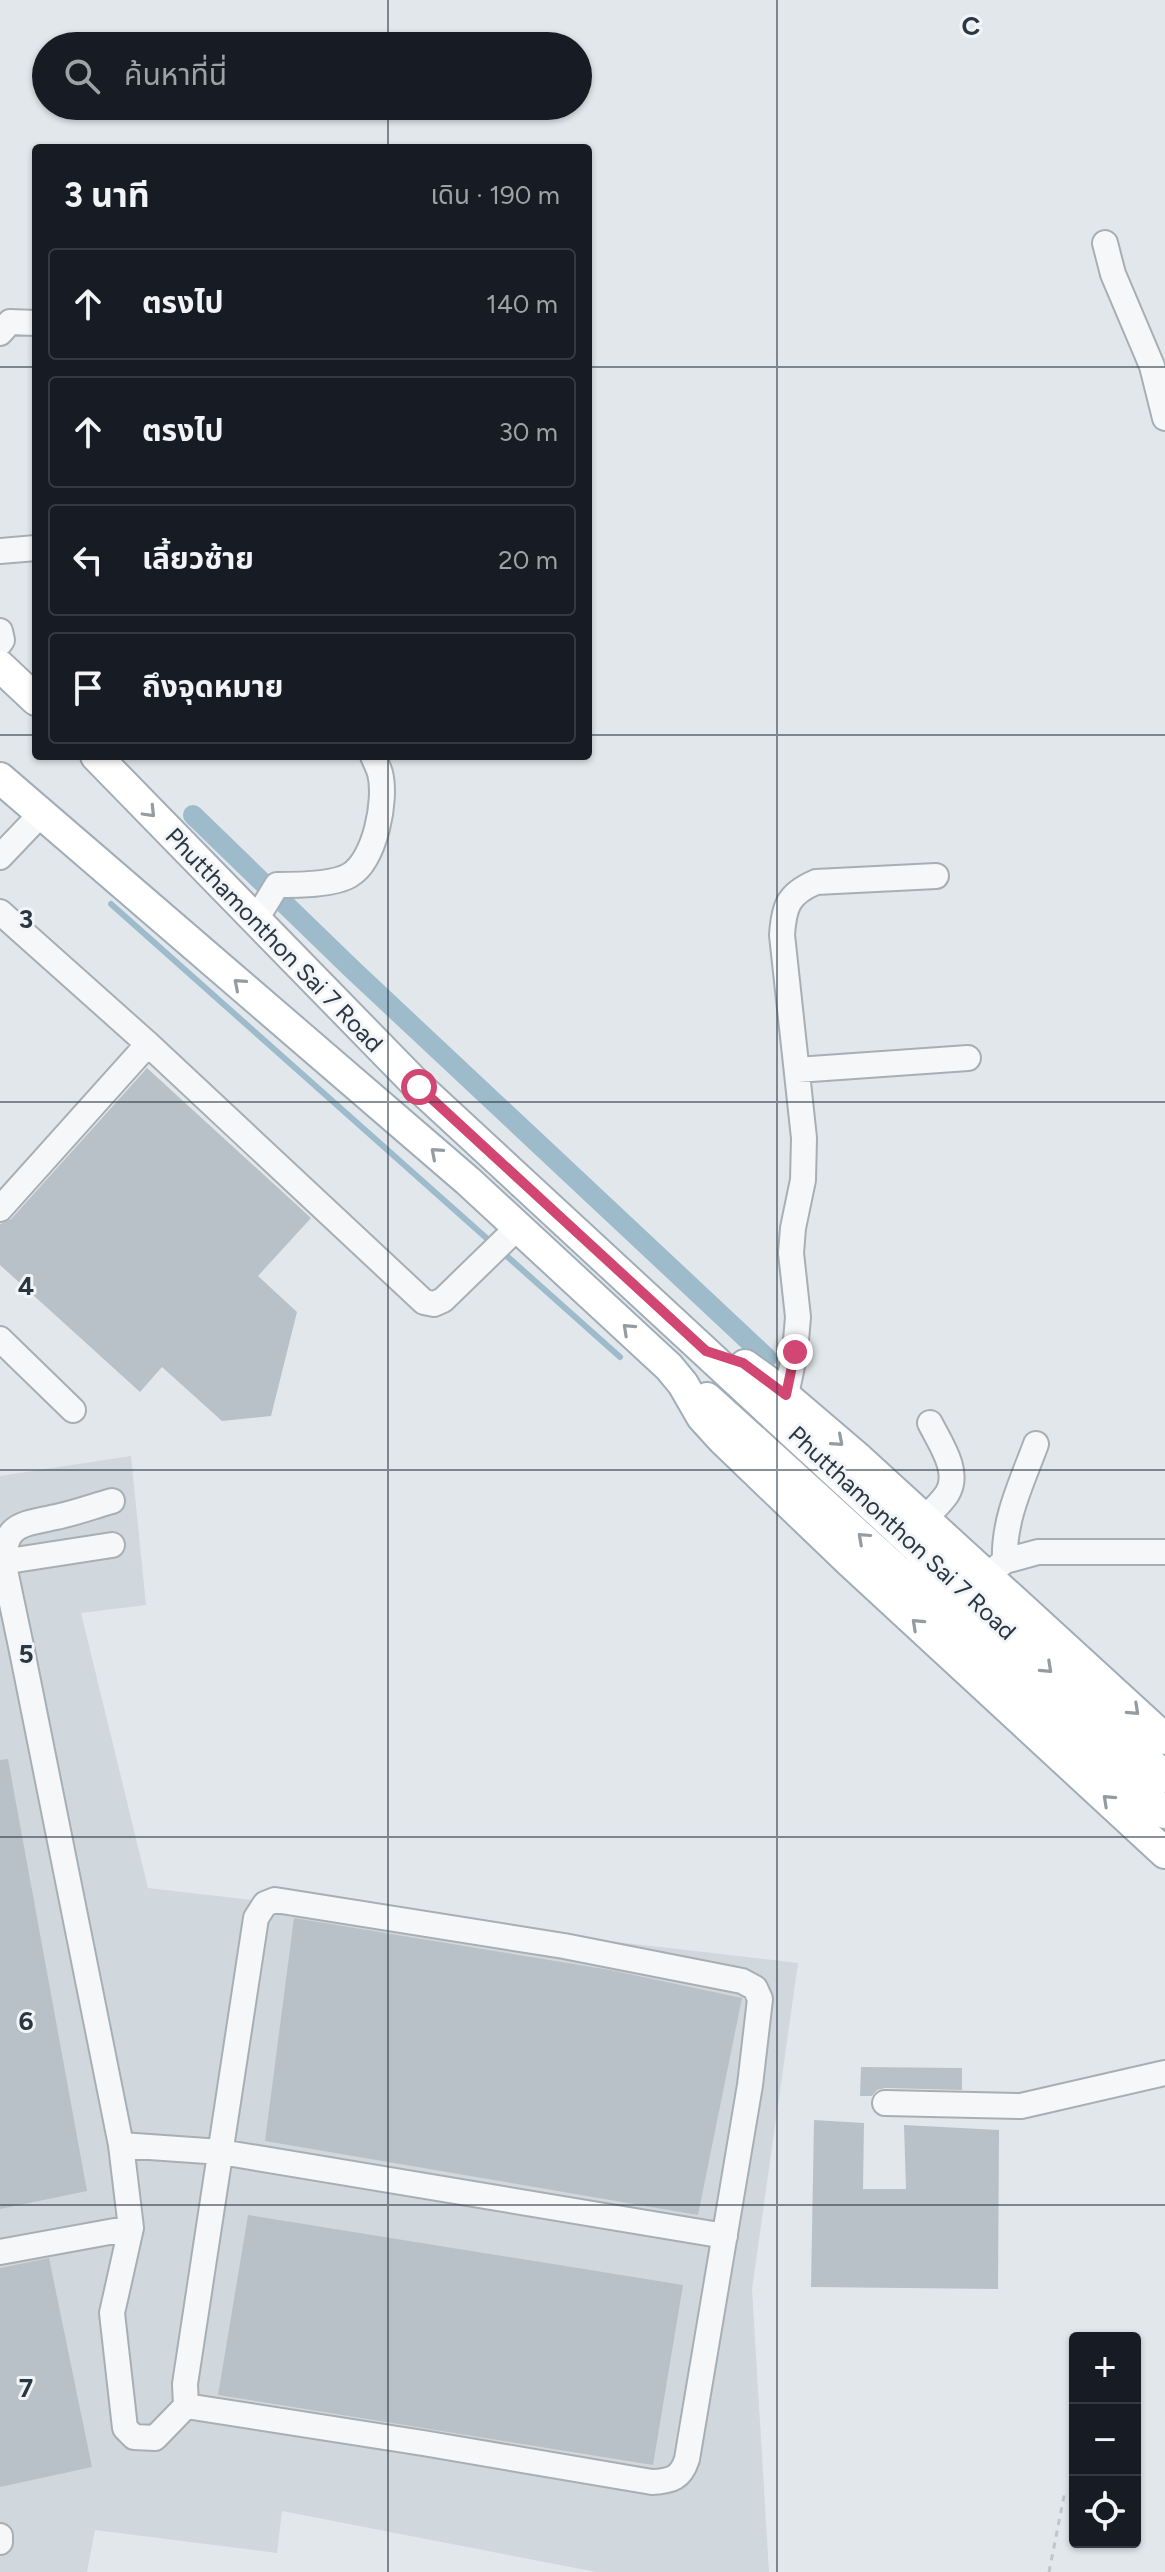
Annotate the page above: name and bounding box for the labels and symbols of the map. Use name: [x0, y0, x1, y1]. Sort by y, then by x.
text: C: [962, 10, 981, 42]
one-way arrow: [141, 803, 155, 817]
street label: Phutthamonthon Sai 7 Road: [160, 822, 389, 1058]
text: 3: [19, 903, 33, 935]
one-way arrow: [234, 979, 248, 994]
route start: [401, 1069, 437, 1105]
one-way arrow: [431, 1148, 445, 1163]
text: 4: [18, 1270, 34, 1302]
one-way arrow: [622, 1325, 637, 1339]
route end: [777, 1334, 813, 1370]
street label: Phutthamonthon Sai 7 Road: [783, 1420, 1022, 1646]
one-way arrow: [829, 1431, 844, 1446]
one-way arrow: [857, 1533, 872, 1547]
one-way arrow: [911, 1619, 926, 1633]
text: 5: [18, 1638, 34, 1670]
one-way arrow: [1038, 1658, 1052, 1673]
one-way arrow: [1124, 1701, 1139, 1715]
one-way arrow: [1102, 1796, 1117, 1810]
text: 6: [18, 2005, 34, 2037]
text: 7: [19, 2372, 33, 2404]

